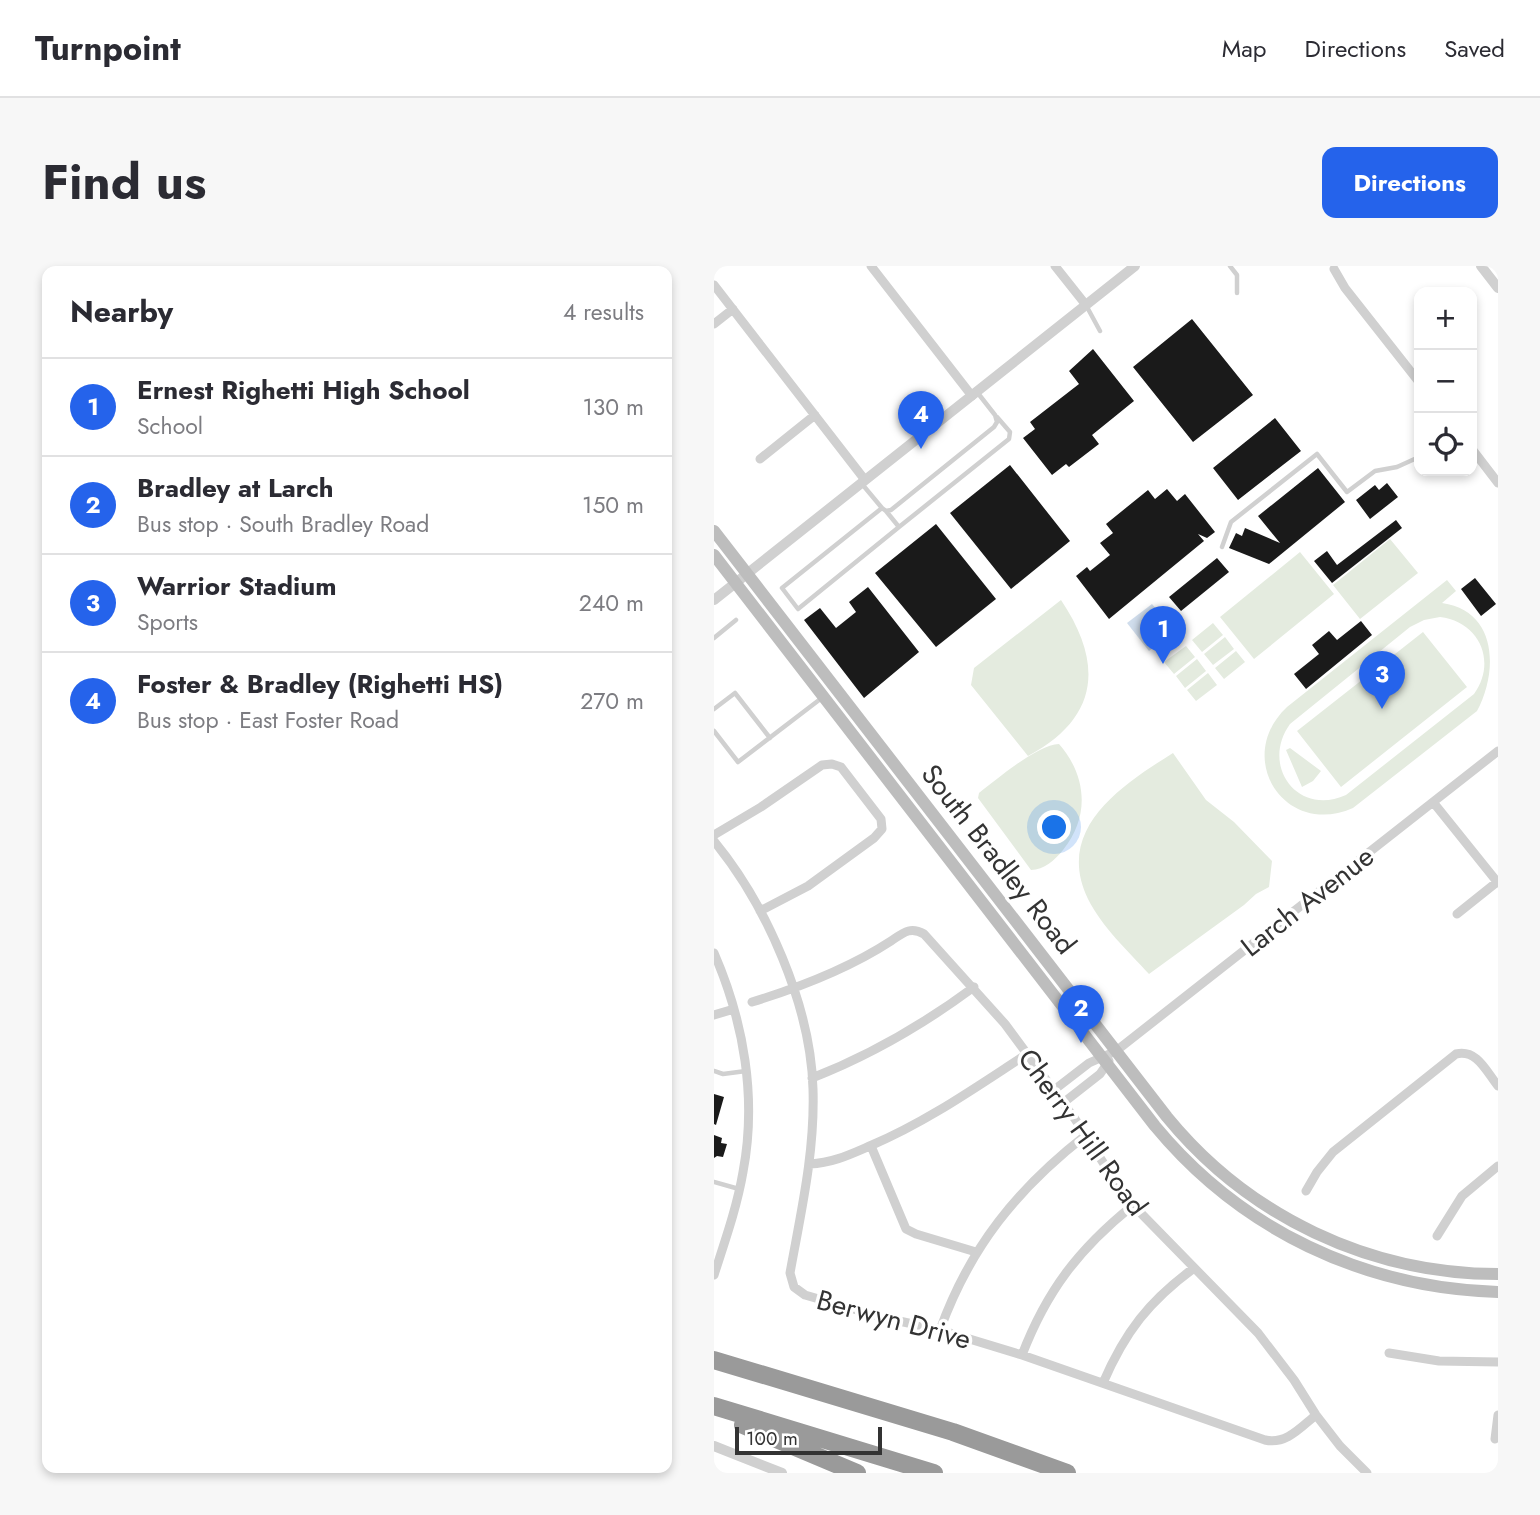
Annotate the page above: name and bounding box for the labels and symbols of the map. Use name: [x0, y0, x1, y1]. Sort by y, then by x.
pin: 4: [898, 391, 944, 449]
pin: 1: [1140, 606, 1186, 664]
pin: 3: [1359, 651, 1405, 709]
street label: South Bradley Road: [911, 756, 1086, 963]
your location: [1037, 810, 1071, 844]
street label: Larch Avenue: [1232, 836, 1383, 966]
pin: 2: [1058, 985, 1104, 1043]
street label: Cherry Hill Road: [1008, 1040, 1157, 1224]
street label: Berwyn Drive: [812, 1279, 976, 1360]
scale bar: [735, 1424, 882, 1456]

